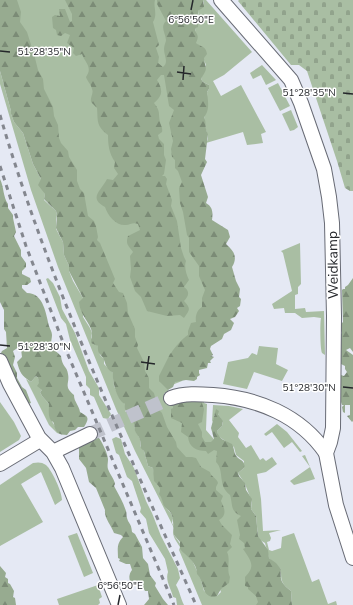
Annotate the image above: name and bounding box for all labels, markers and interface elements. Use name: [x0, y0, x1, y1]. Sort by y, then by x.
text: 6°56'50"E: [168, 13, 214, 27]
text: 51°28'35"N: [17, 45, 71, 59]
text: 51°28'35"N: [282, 86, 336, 100]
street label: Weidkamp: [323, 231, 343, 299]
text: 51°28'30"N: [17, 340, 71, 354]
text: 51°28'30"N: [282, 381, 336, 395]
text: 6°56'50"E: [97, 579, 143, 593]

